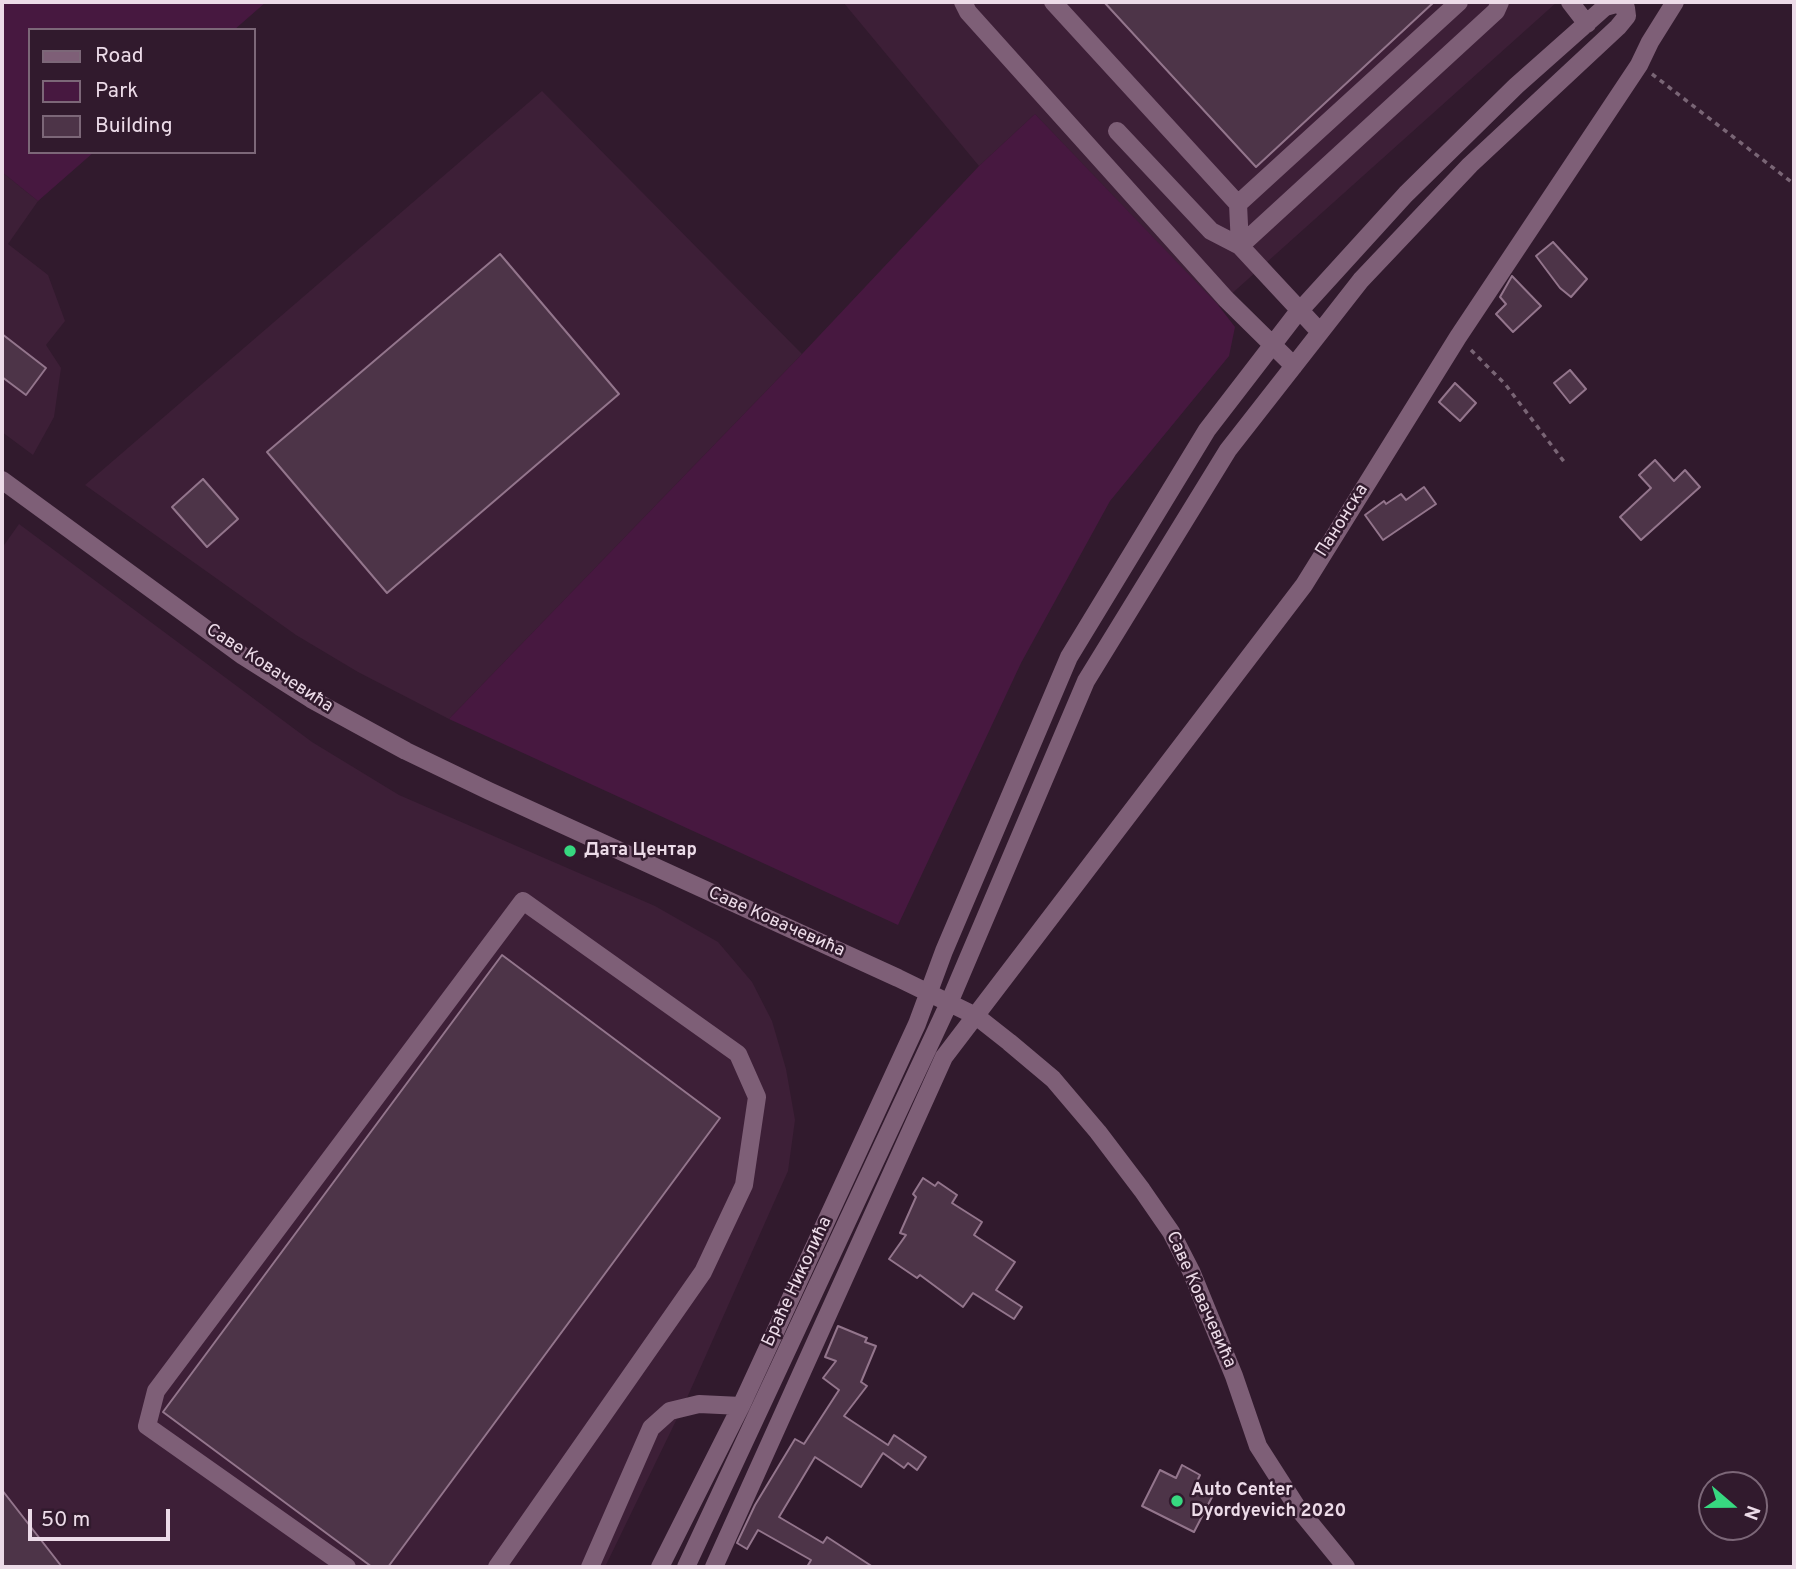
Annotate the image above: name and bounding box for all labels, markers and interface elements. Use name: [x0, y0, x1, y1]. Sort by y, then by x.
legend: [28, 28, 256, 154]
text: Road: [95, 43, 144, 70]
text: Park: [95, 78, 138, 105]
text: Building: [95, 113, 173, 140]
street label: Панонска: [1312, 481, 1374, 561]
street label: Саве Ковачевића: [201, 620, 337, 718]
place label: Дата Центар: [584, 840, 697, 862]
marker: Дата Центар: [562, 843, 578, 859]
street label: Саве Ковачевића: [704, 883, 848, 963]
street label: Браће Николића: [758, 1214, 838, 1350]
street label: Саве Ковачевића: [1160, 1228, 1240, 1372]
north arrow: [1698, 1471, 1768, 1541]
place label: Auto Center Dyordyevich 2020: [1191, 1480, 1346, 1522]
marker: Auto Center Dyordyevich 2020: [1169, 1493, 1185, 1509]
scale bar: [32, 1496, 173, 1540]
text: N: [1737, 1502, 1764, 1523]
text: 50 m: [41, 1507, 90, 1534]

